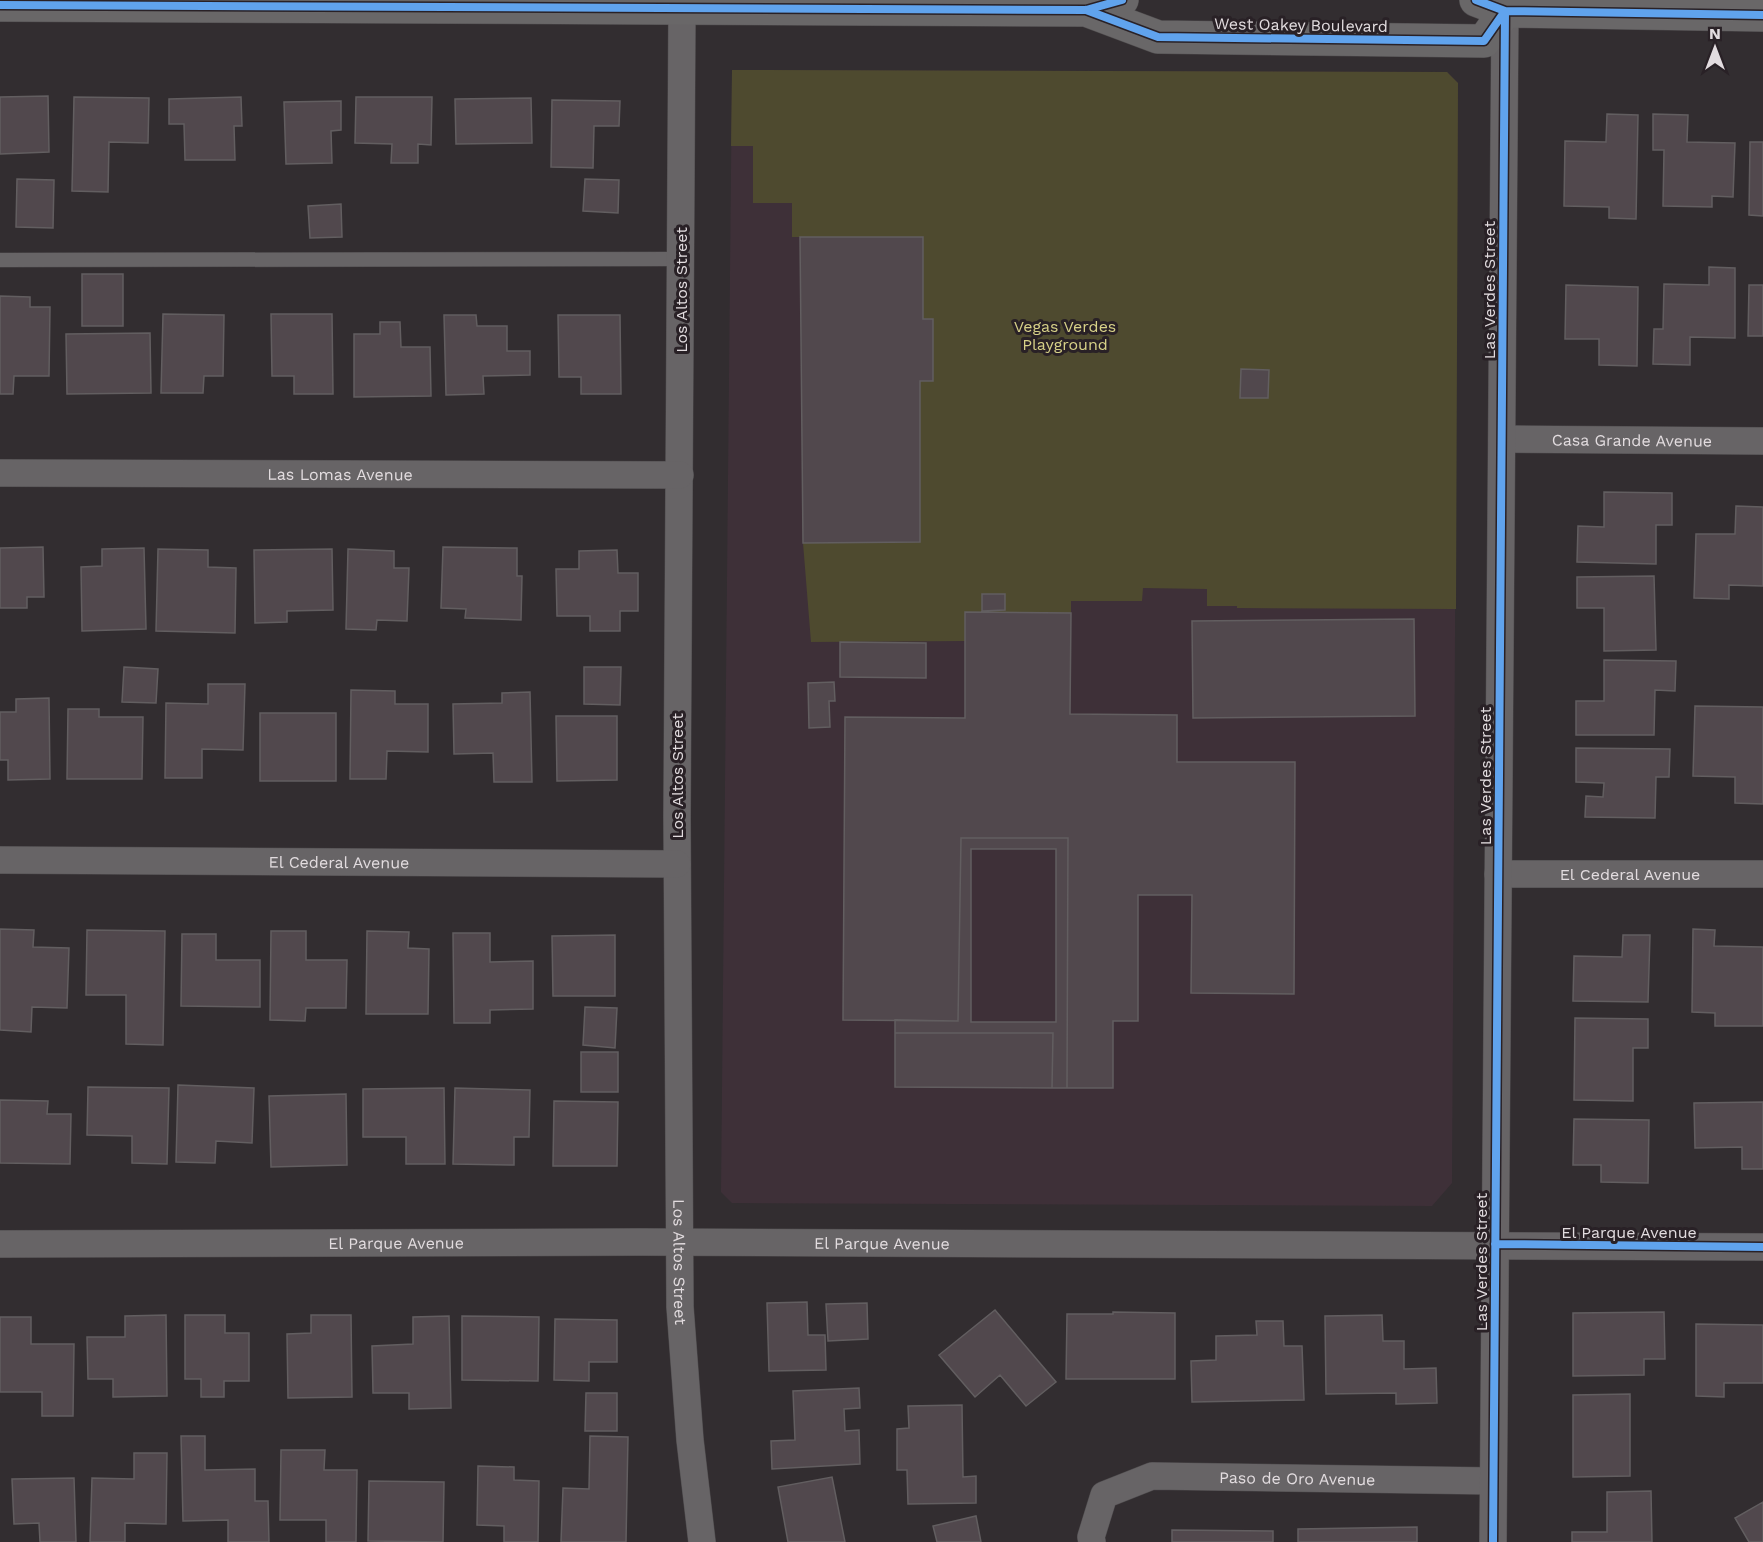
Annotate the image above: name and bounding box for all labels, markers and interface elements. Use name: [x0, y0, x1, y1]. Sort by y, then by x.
street label: West Oakey Boulevard: [1214, 14, 1388, 36]
north arrow: [1685, 18, 1745, 78]
text: N: [1709, 24, 1721, 43]
street label: Las Verdes Street: [1480, 220, 1499, 359]
street label: Los Altos Street: [672, 227, 691, 353]
park label: Vegas Verdes Playground: [1014, 317, 1116, 354]
street label: Casa Grande Avenue: [1552, 430, 1712, 450]
street label: Las Lomas Avenue: [267, 464, 413, 484]
street label: Las Verdes Street: [1476, 706, 1495, 845]
street label: Los Altos Street: [668, 713, 687, 839]
street label: El Cederal Avenue: [269, 852, 409, 872]
street label: El Cederal Avenue: [1560, 865, 1700, 884]
street label: Las Verdes Street: [1472, 1192, 1491, 1331]
street label: Los Altos Street: [670, 1199, 691, 1326]
street label: El Parque Avenue: [1561, 1223, 1697, 1242]
street label: El Parque Avenue: [328, 1233, 464, 1252]
street label: El Parque Avenue: [814, 1233, 950, 1253]
street label: Paso de Oro Avenue: [1219, 1467, 1376, 1489]

